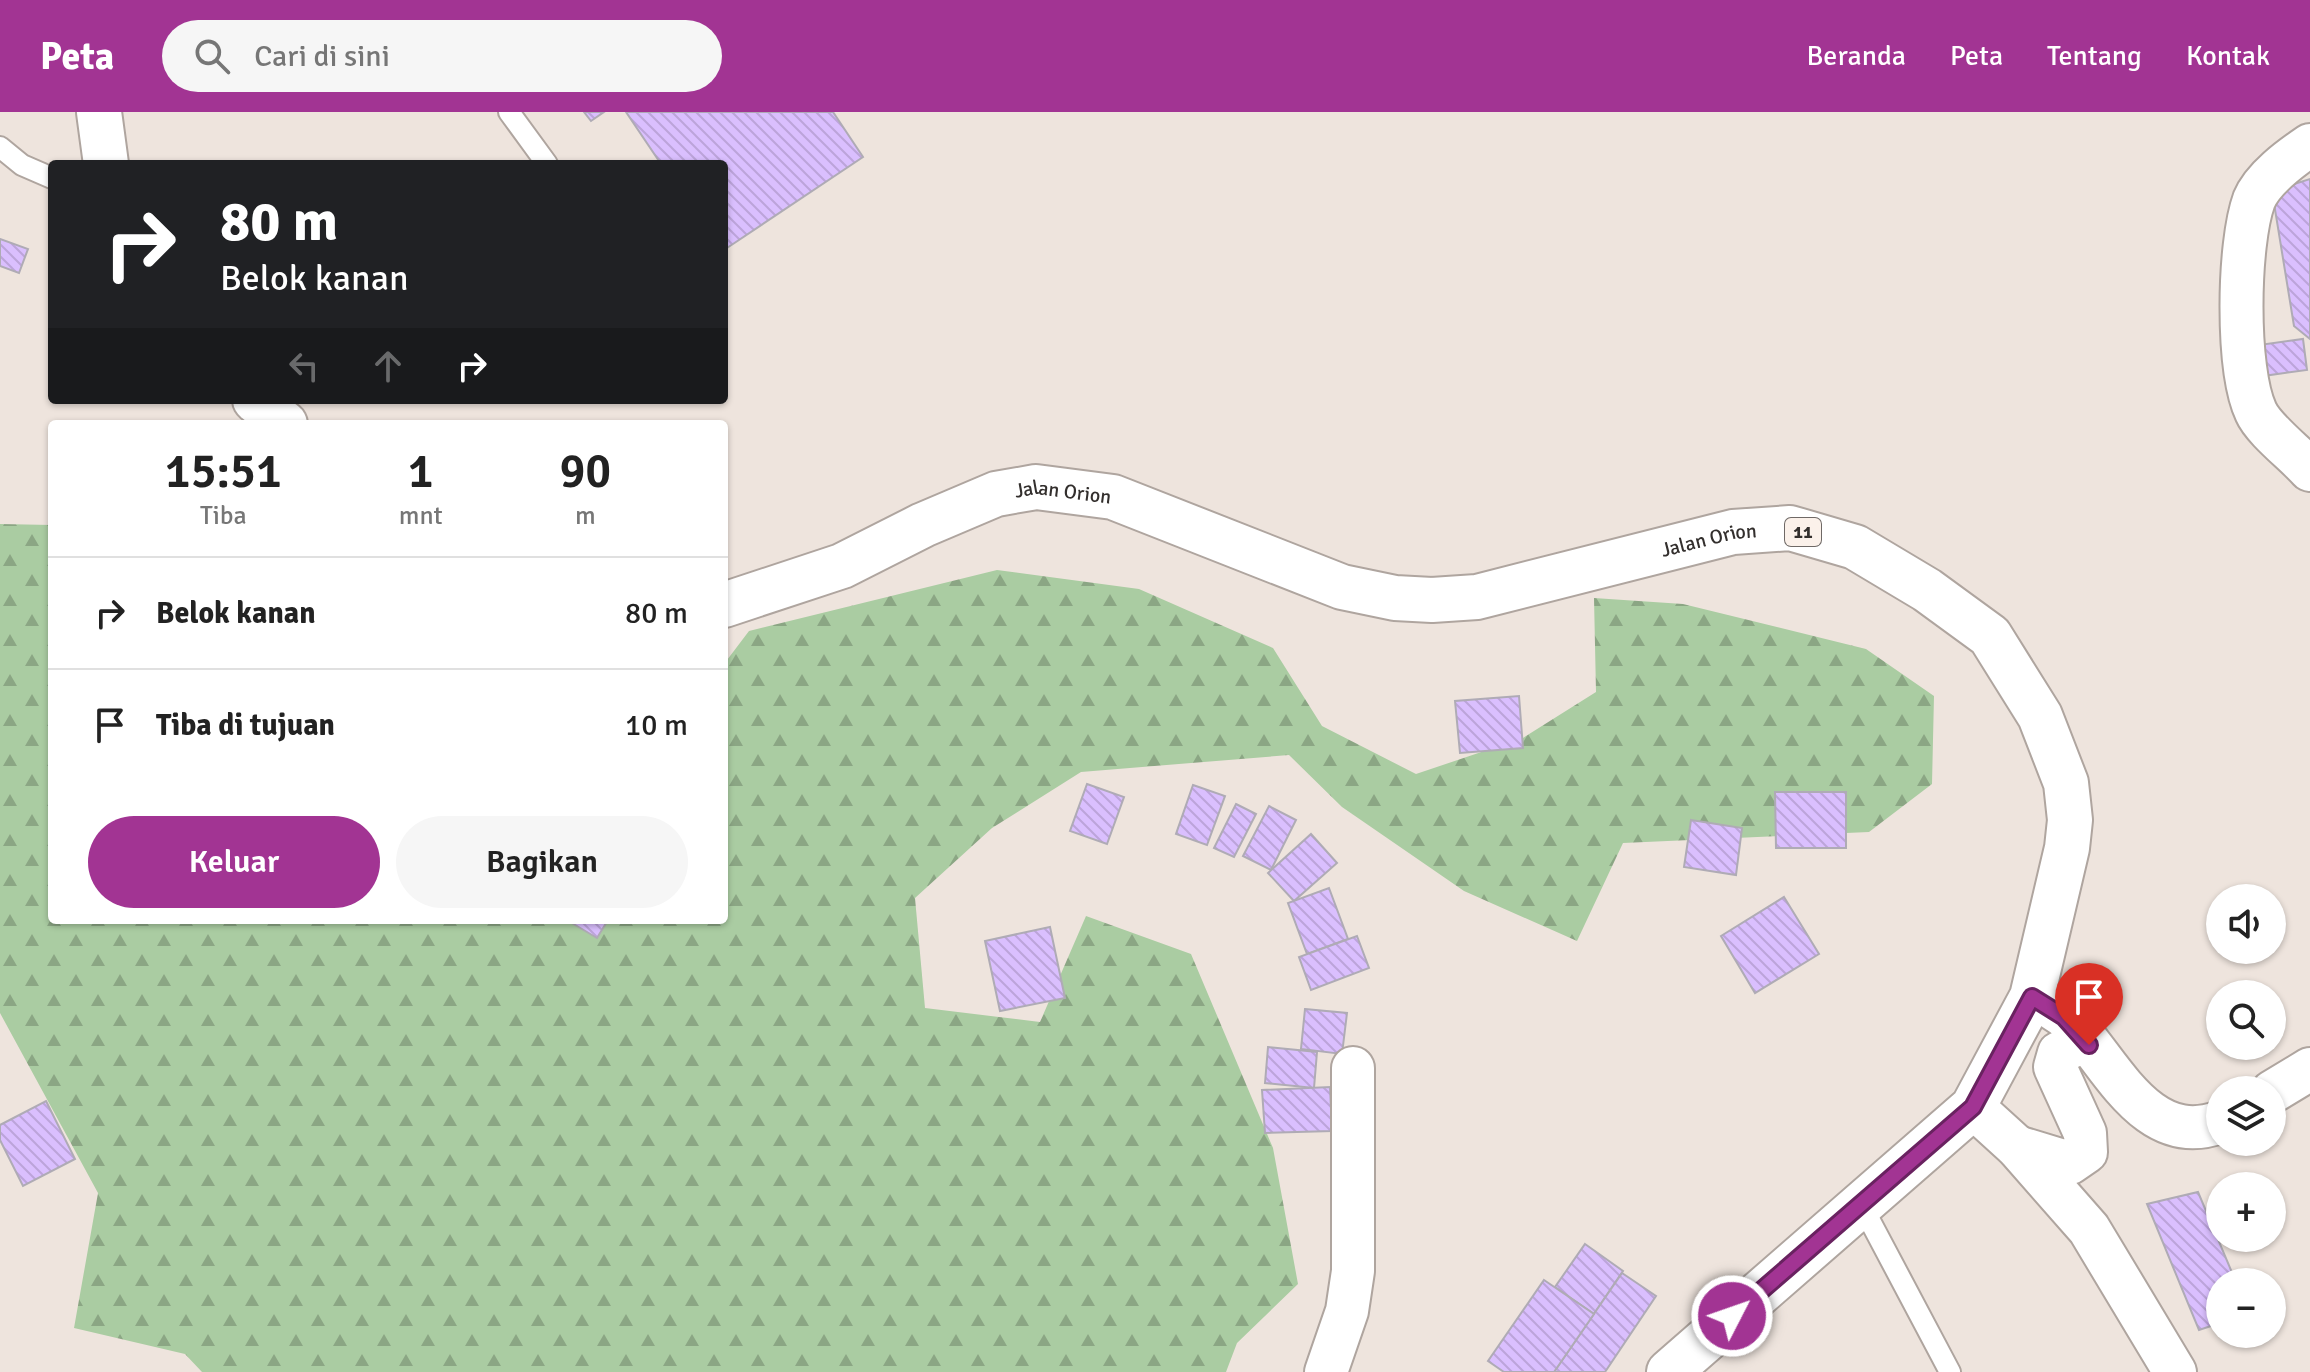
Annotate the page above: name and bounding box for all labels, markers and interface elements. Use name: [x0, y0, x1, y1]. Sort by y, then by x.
search box: [162, 20, 722, 92]
text: Peta: [40, 33, 114, 80]
icon: search: [190, 34, 234, 78]
text: Cari di sini: [254, 38, 390, 75]
text: Beranda: [1806, 39, 1906, 73]
text: Peta: [1950, 39, 2003, 73]
text: Tentang: [2047, 39, 2142, 73]
text: Kontak: [2186, 39, 2270, 73]
text: 80 m: [220, 187, 338, 256]
icon: right: [88, 192, 192, 296]
text: Belok kanan: [220, 256, 409, 301]
icon: left: [282, 344, 326, 388]
icon: ahead: [366, 344, 410, 388]
icon: right: [450, 344, 494, 388]
text: 15:51: [165, 442, 282, 501]
text: 1: [408, 442, 434, 501]
text: 90: [559, 442, 611, 501]
street label: Jalan Orion: [1012, 475, 1113, 510]
text: Tiba: [200, 500, 247, 532]
text: mnt: [399, 500, 443, 532]
text: m: [575, 500, 596, 532]
street label: Jalan Orion: [1658, 518, 1758, 563]
road number: 11: [1785, 518, 1821, 546]
icon: right: [88, 591, 132, 635]
text: Belok kanan: [156, 595, 316, 632]
text: 80 m: [625, 595, 688, 632]
icon: arrive: [88, 703, 132, 747]
text: Tiba di tujuan: [156, 707, 335, 744]
text: 10 m: [625, 707, 688, 744]
button: Keluar: [88, 816, 380, 908]
button: Bagikan: [396, 816, 688, 908]
map controls: [2206, 884, 2286, 1348]
button: sound: [2206, 884, 2286, 964]
pin: [2055, 963, 2123, 1045]
icon: arrive: [2067, 975, 2111, 1019]
button: search: [2206, 980, 2286, 1060]
button: layers: [2206, 1076, 2286, 1156]
button: +: [2206, 1172, 2286, 1252]
button: −: [2206, 1268, 2286, 1348]
position arrow: [1690, 1274, 1774, 1358]

